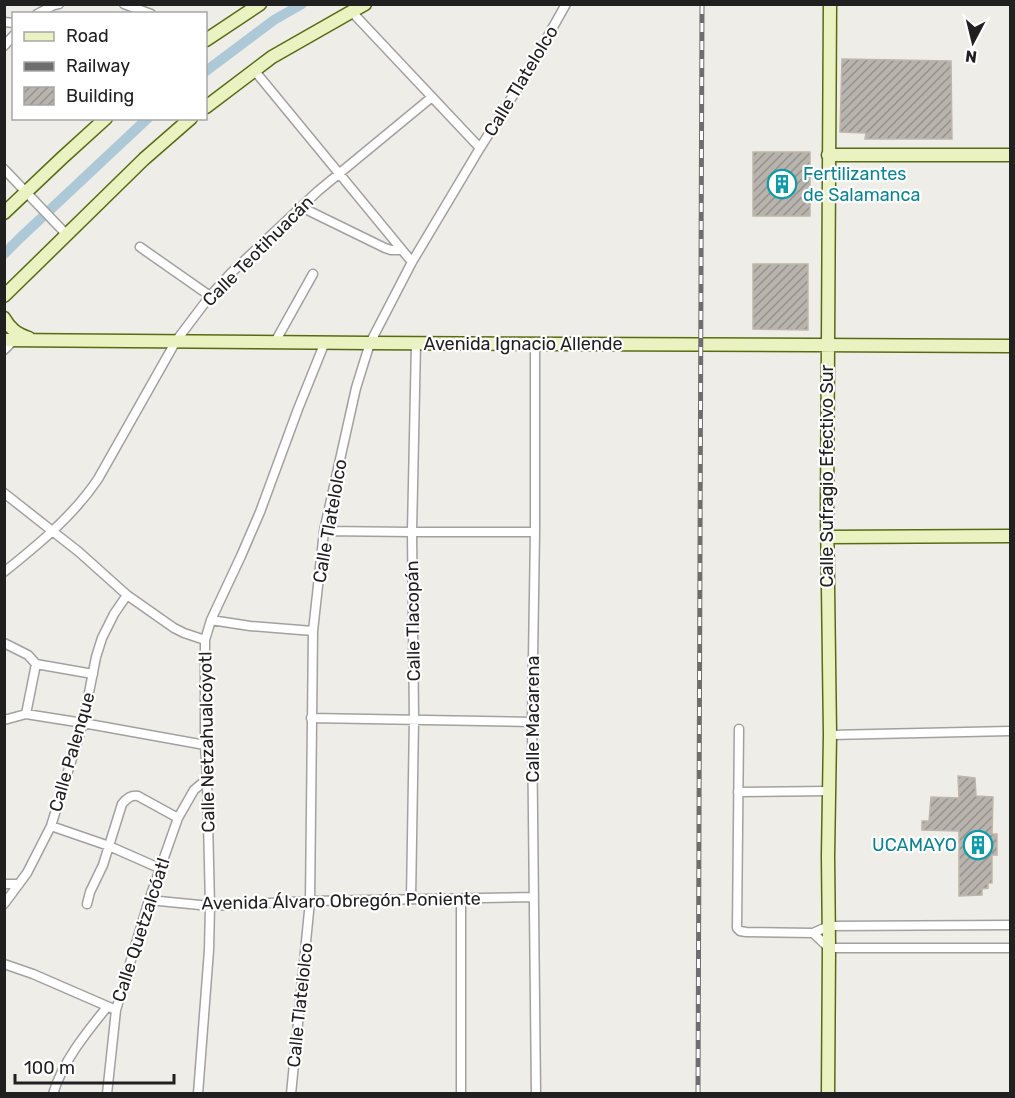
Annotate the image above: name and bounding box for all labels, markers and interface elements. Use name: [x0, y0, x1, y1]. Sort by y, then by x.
legend: [12, 12, 207, 120]
north arrow: [943, 12, 1003, 72]
street label: Calle Tlatelolco: [479, 22, 563, 140]
text: Road: [66, 25, 109, 47]
text: N: [964, 46, 978, 67]
text: Railway: [66, 55, 130, 77]
text: Building: [66, 85, 134, 107]
place label: Fertilizantes de Salamanca: [803, 163, 920, 206]
building icon: Fertilizantes de Salamanca: [766, 168, 798, 200]
street label: Calle Teotihuacán: [198, 191, 318, 311]
street label: Avenida Ignacio Allende: [423, 333, 623, 355]
street label: Calle Sufragio Efectivo Sur: [816, 364, 838, 587]
street label: Calle Tlatelolco: [308, 457, 352, 585]
street label: Calle Tlacopán: [401, 560, 425, 682]
street label: Calle Netzahualcóyotl: [194, 651, 220, 833]
street label: Calle Macarena: [522, 656, 544, 782]
street label: Calle Palenque: [44, 690, 100, 814]
building icon: UCAMAYO: [962, 829, 994, 861]
place label: UCAMAYO: [872, 834, 957, 856]
street label: Calle Quetzalcóatl: [107, 855, 175, 1005]
street label: Avenida Álvaro Obregón Poniente: [201, 888, 481, 914]
street label: Calle Tlatelolco: [283, 941, 317, 1069]
scale bar: [15, 1047, 174, 1085]
text: 100 m: [24, 1057, 75, 1079]

